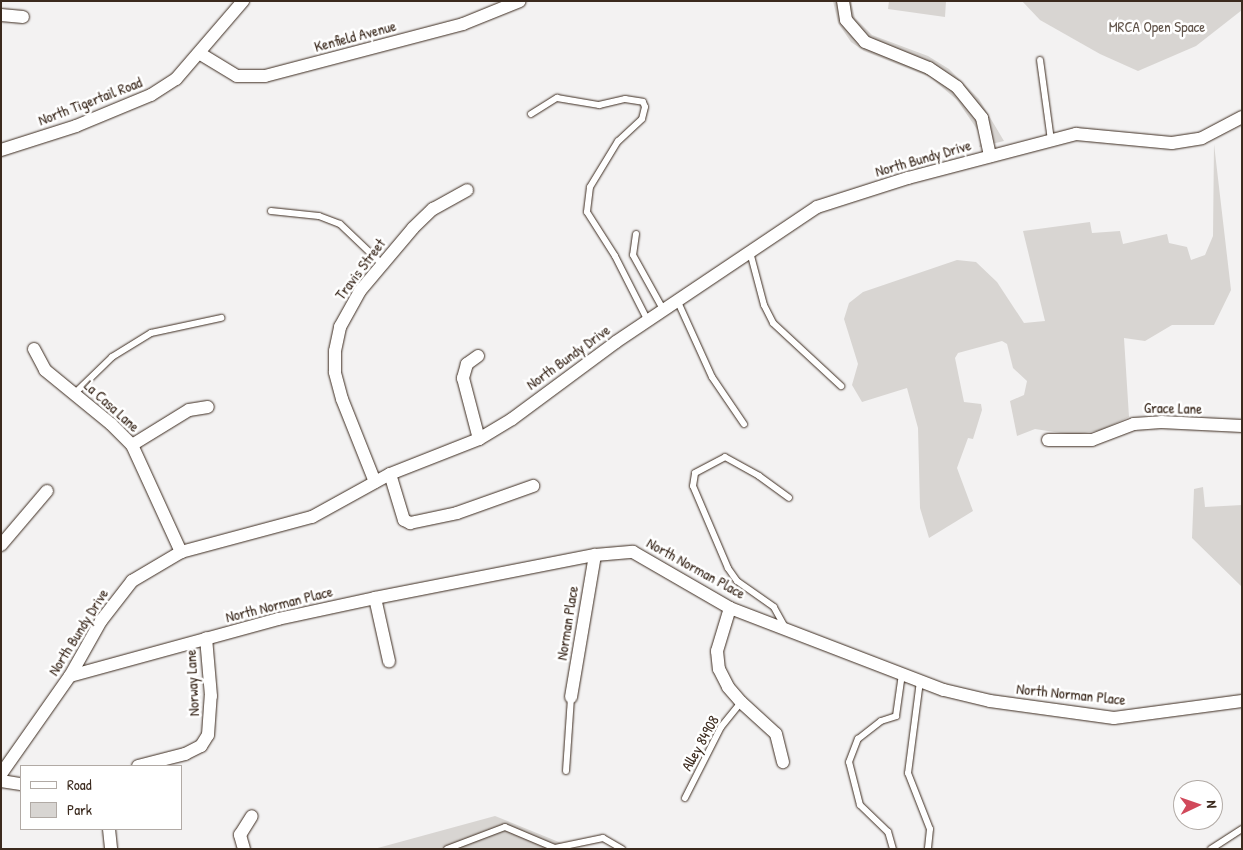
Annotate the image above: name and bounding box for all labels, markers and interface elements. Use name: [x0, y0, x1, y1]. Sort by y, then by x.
street label: Kenfield Avenue: [312, 16, 398, 56]
park label: MRCA Open Space: [1109, 18, 1205, 36]
street label: North Tigertail Road: [35, 73, 145, 129]
street label: North Bundy Drive: [873, 136, 973, 180]
street label: Travis Street: [331, 235, 389, 303]
street label: North Bundy Drive: [523, 321, 613, 393]
street label: La Casa Lane: [81, 376, 143, 436]
street label: Grace Lane: [1144, 398, 1202, 418]
street label: North Norman Place: [644, 534, 748, 602]
street label: North Norman Place: [224, 582, 334, 626]
street label: North Bundy Drive: [44, 585, 112, 679]
street label: Norman Place: [552, 585, 582, 661]
street label: Norway Lane: [181, 649, 203, 717]
street label: North Norman Place: [1016, 679, 1126, 709]
street label: Alley 84908: [677, 712, 723, 774]
legend: [20, 765, 182, 830]
text: Road: [67, 774, 92, 795]
north arrow: [1173, 780, 1223, 830]
text: Park: [67, 799, 92, 820]
text: N: [1203, 800, 1222, 808]

